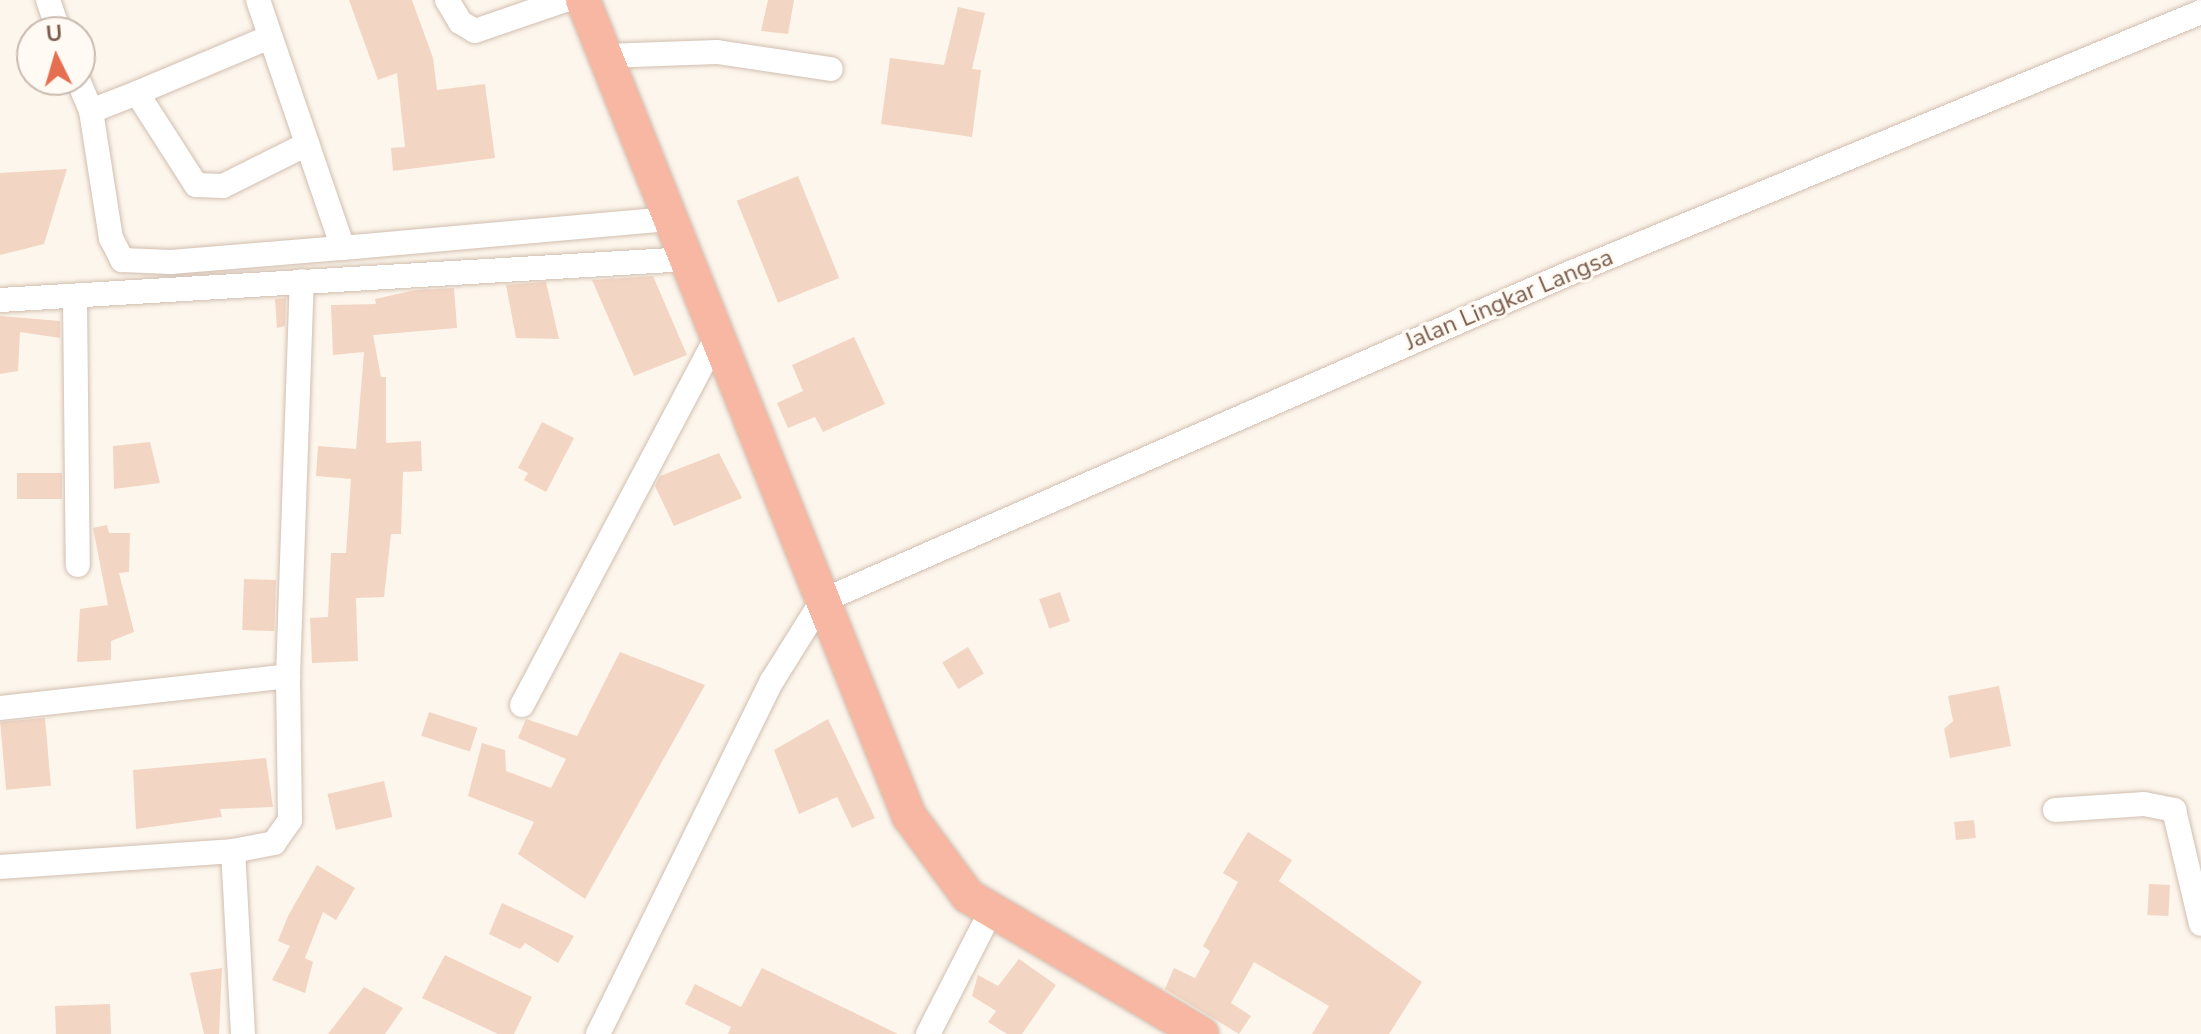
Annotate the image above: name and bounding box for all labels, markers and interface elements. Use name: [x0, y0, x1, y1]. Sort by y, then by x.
north arrow: [16, 16, 96, 96]
text: U: [45, 18, 63, 50]
street label: Jalan Lingkar Langsa: [1401, 243, 1617, 357]

